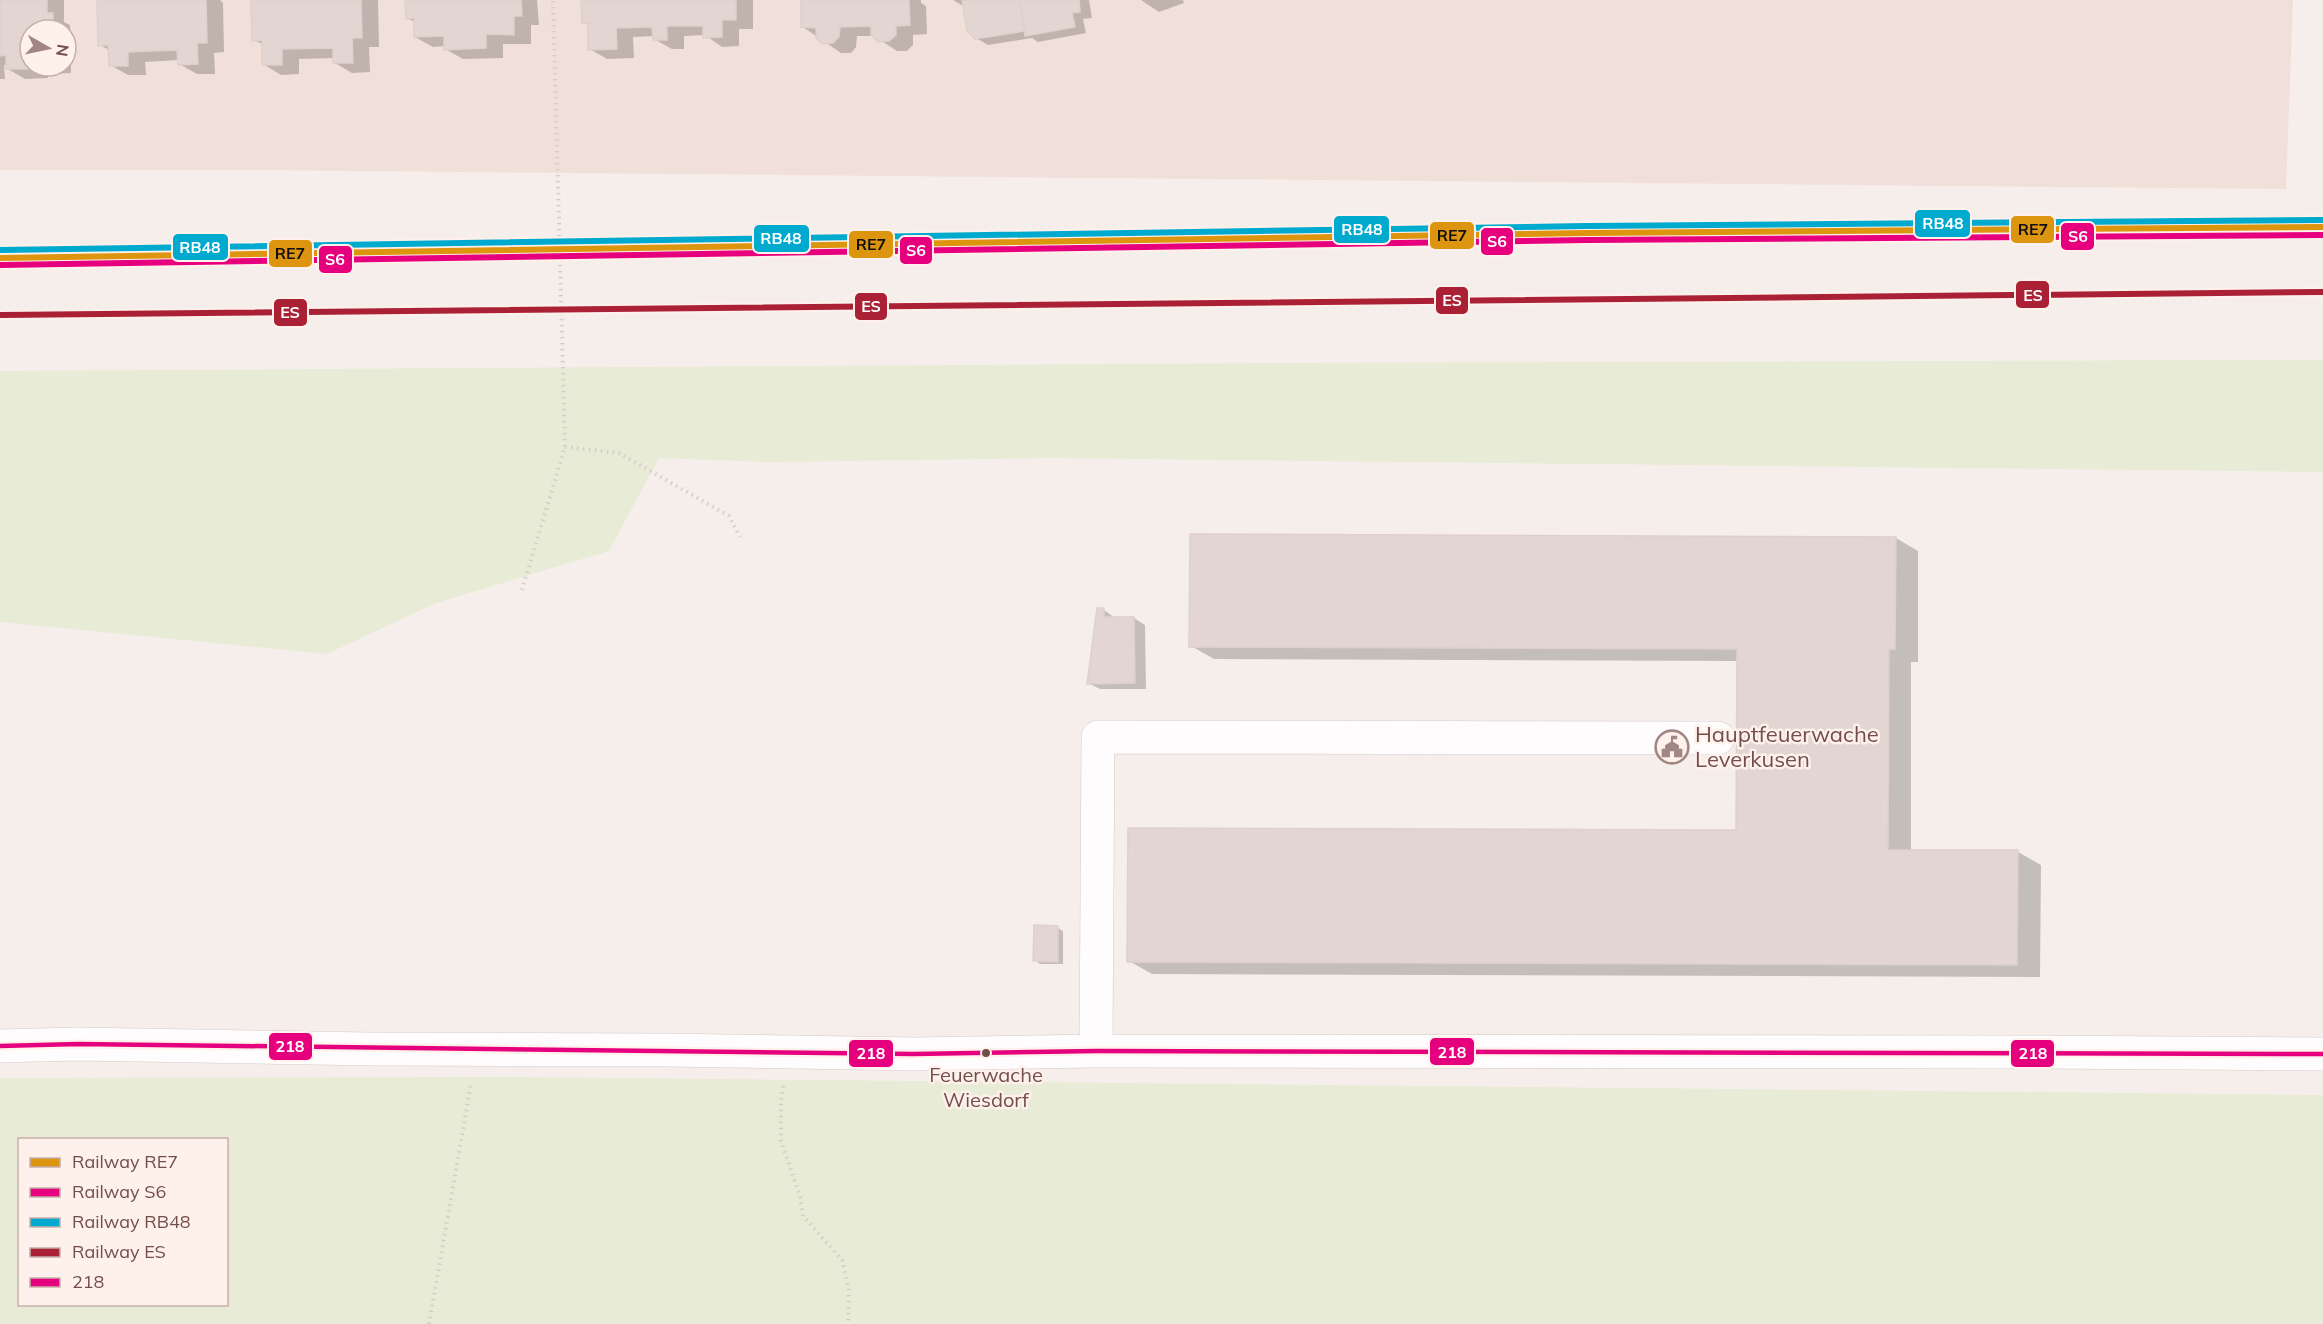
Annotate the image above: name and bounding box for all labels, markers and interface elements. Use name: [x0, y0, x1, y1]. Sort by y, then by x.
north arrow: [18, 18, 78, 78]
text: N: [52, 43, 74, 58]
line badge: RB48: [1914, 209, 1971, 238]
text: RB48: [1922, 213, 1964, 233]
line badge: RB48: [1333, 215, 1390, 244]
line badge: RE7: [2010, 215, 2055, 244]
text: RB48: [1341, 219, 1383, 239]
text: RE7: [2018, 219, 2048, 239]
line badge: RE7: [1429, 221, 1475, 250]
line badge: S6: [2060, 222, 2095, 251]
line badge: RB48: [753, 224, 810, 253]
text: RE7: [1437, 225, 1467, 245]
text: S6: [2068, 226, 2088, 246]
line badge: S6: [1480, 227, 1514, 256]
text: RB48: [760, 228, 802, 248]
line badge: RE7: [848, 230, 894, 259]
text: S6: [1487, 231, 1507, 251]
line badge: RB48: [172, 233, 229, 261]
text: RE7: [856, 234, 886, 254]
line badge: S6: [899, 236, 933, 265]
text: RB48: [179, 237, 221, 257]
line badge: RE7: [268, 239, 313, 268]
text: S6: [906, 240, 926, 260]
text: RE7: [275, 243, 305, 263]
line badge: S6: [318, 245, 353, 274]
text: S6: [325, 249, 345, 269]
line badge: ES: [2015, 280, 2050, 309]
text: ES: [2023, 285, 2043, 305]
line badge: ES: [1435, 286, 1469, 315]
text: ES: [1442, 290, 1462, 310]
line badge: ES: [854, 292, 888, 321]
text: ES: [861, 296, 881, 316]
line badge: ES: [273, 298, 308, 327]
text: ES: [280, 302, 300, 322]
place label: Hauptfeuerwache Leverkusen: [1695, 720, 1879, 773]
public building icon: Hauptfeuerwache Leverkusen: [1654, 729, 1690, 765]
line badge: 218: [268, 1032, 313, 1061]
text: 218: [276, 1036, 305, 1056]
line badge: 218: [1429, 1037, 1475, 1066]
line badge: 218: [848, 1039, 894, 1068]
line badge: 218: [2010, 1039, 2055, 1068]
text: 218: [1438, 1042, 1467, 1062]
text: 218: [857, 1043, 886, 1063]
text: 218: [2019, 1043, 2048, 1063]
marker: Feuerwache Wiesdorf: [980, 1047, 992, 1059]
place label: Feuerwache Wiesdorf: [929, 1062, 1043, 1112]
legend: [18, 1138, 228, 1306]
text: Railway RE7: [72, 1150, 178, 1173]
text: Railway S6: [72, 1180, 166, 1203]
text: Railway RB48: [72, 1210, 191, 1233]
text: Railway ES: [72, 1240, 166, 1263]
text: 218: [72, 1270, 104, 1293]

